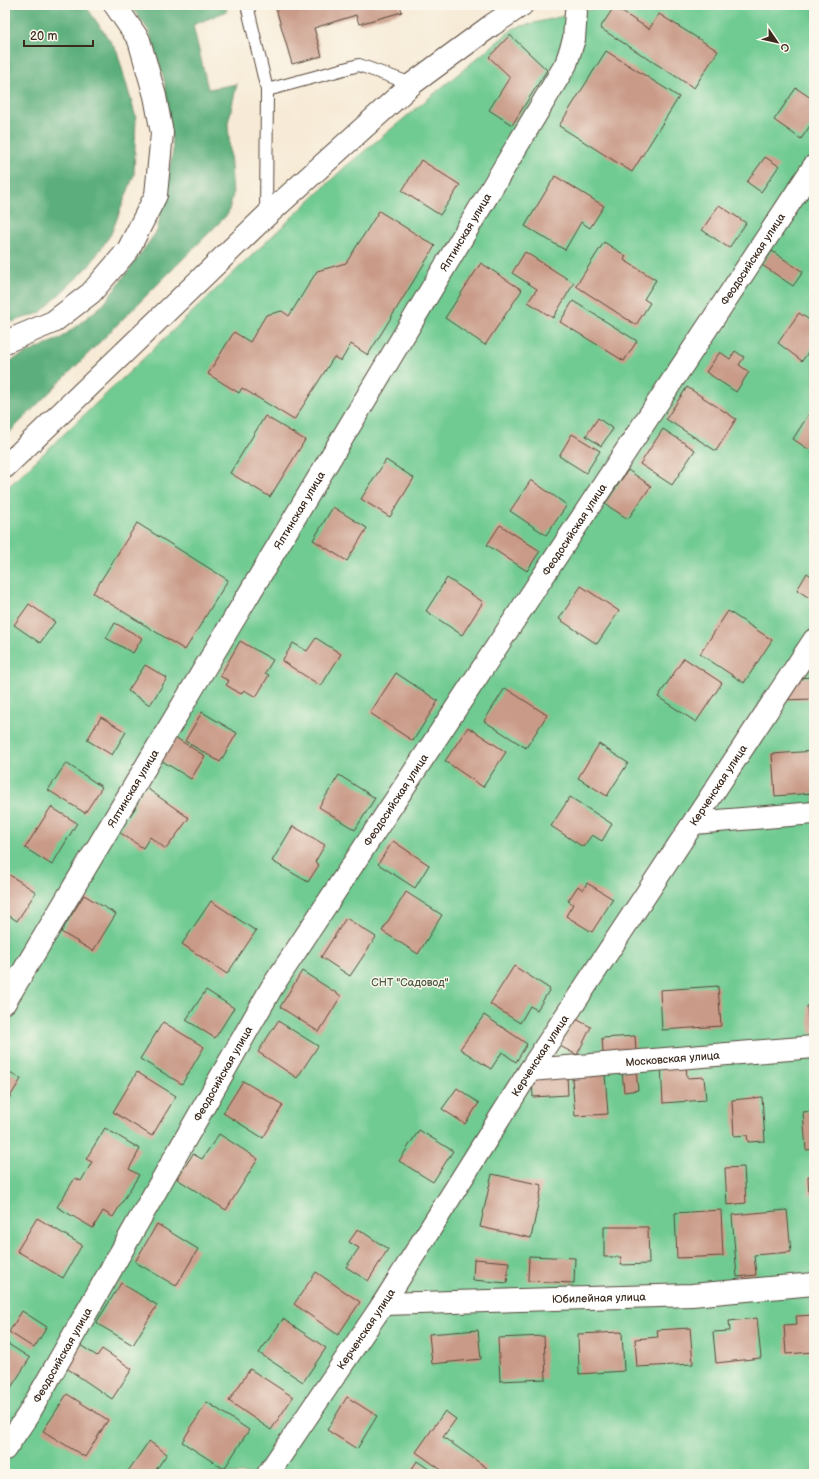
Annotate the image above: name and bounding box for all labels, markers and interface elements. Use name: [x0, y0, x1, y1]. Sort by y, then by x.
scale bar: [24, 22, 93, 48]
north arrow: [757, 22, 797, 62]
text: 20 m: [30, 29, 57, 44]
text: С: [777, 41, 792, 54]
street label: Ялтинская улица: [438, 191, 494, 274]
street label: Феодосийская улица: [718, 210, 788, 308]
street label: Ялтинская улица: [271, 469, 328, 552]
street label: Феодосийская улица: [539, 481, 610, 578]
street label: Керченская улица: [687, 742, 750, 828]
street label: Ялтинская улица: [105, 747, 162, 830]
street label: Феодосийская улица: [361, 751, 431, 849]
park label: СНТ "Садовод": [371, 976, 449, 989]
street label: Керченская улица: [509, 1012, 572, 1099]
street label: Феодосийская улица: [191, 1024, 256, 1124]
street label: Московская улица: [625, 1049, 721, 1069]
street label: Керченская улица: [335, 1286, 398, 1372]
street label: Юбилейная улица: [552, 1290, 647, 1306]
street label: Феодосийская улица: [30, 1305, 95, 1405]

